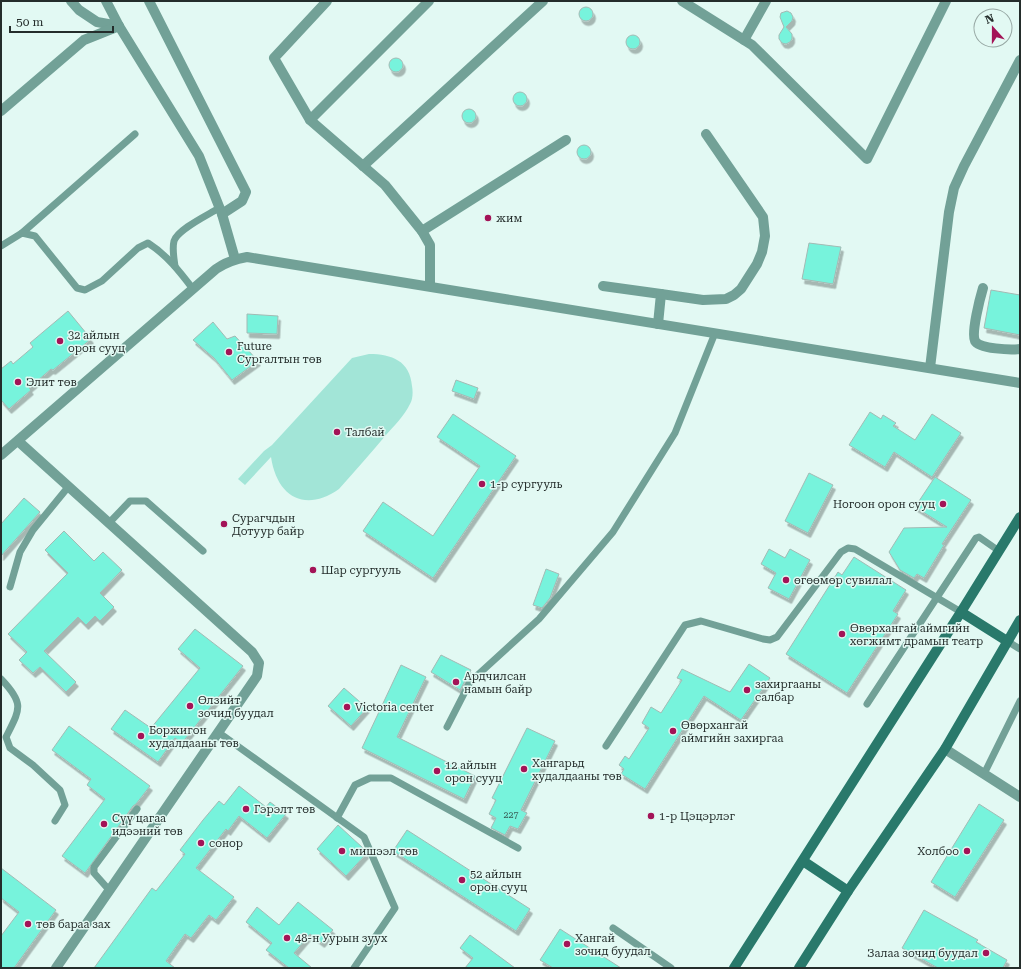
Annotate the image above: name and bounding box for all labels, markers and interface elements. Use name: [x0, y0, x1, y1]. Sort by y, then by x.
scale bar: [10, 8, 113, 34]
north arrow: [973, 8, 1013, 48]
text: N: [983, 11, 996, 27]
text: 50 m: [16, 15, 43, 29]
place label: жим: [496, 212, 522, 225]
marker: жим: [483, 213, 493, 223]
place label: 32 айлын орон сууц: [68, 329, 125, 355]
marker: 32 айлын орон сууц: [55, 336, 65, 346]
place label: Future Сургалтын төв: [237, 340, 322, 366]
marker: Future Сургалтын төв: [224, 347, 234, 357]
place label: Элит төв: [26, 376, 77, 389]
marker: Элит төв: [13, 377, 23, 387]
place label: Талбай: [345, 426, 385, 439]
marker: Талбай: [332, 427, 342, 437]
place label: 1-р сургууль: [490, 478, 563, 491]
marker: 1-р сургууль: [477, 479, 487, 489]
place label: Ногоон орон сууц: [833, 498, 935, 511]
marker: Ногоон орон сууц: [938, 499, 948, 509]
place label: Сурагчдын Дотуур байр: [232, 512, 304, 538]
marker: Сурагчдын Дотуур байр: [219, 519, 229, 529]
place label: Шар сургууль: [321, 564, 401, 577]
marker: Шар сургууль: [308, 565, 318, 575]
place label: өгөөмөр сувилал: [794, 574, 892, 587]
marker: өгөөмөр сувилал: [781, 575, 791, 585]
place label: Өвөрхангай аймгийн хөгжимт драмын театр: [850, 622, 983, 648]
marker: Өвөрхангай аймгийн хөгжимт драмын театр: [837, 629, 847, 639]
place label: Ардчилсан намын байр: [464, 670, 532, 696]
marker: Ардчилсан намын байр: [451, 677, 461, 687]
place label: захиргааны салбар: [755, 678, 821, 704]
marker: захиргааны салбар: [742, 685, 752, 695]
place label: Өлзийт зочид буудал: [198, 694, 274, 720]
marker: Өлзийт зочид буудал: [185, 701, 195, 711]
place label: Victoria center: [355, 701, 434, 714]
marker: Victoria center: [342, 702, 352, 712]
place label: Өвөрхангай аймгийн захиргаа: [681, 719, 783, 745]
place label: Боржигон худалдааны төв: [149, 724, 239, 750]
marker: Өвөрхангай аймгийн захиргаа: [668, 726, 678, 736]
marker: Боржигон худалдааны төв: [136, 731, 146, 741]
place label: Хангарьд худалдааны төв: [532, 757, 622, 783]
place label: 12 айлын орон сууц: [445, 759, 502, 785]
marker: Хангарьд худалдааны төв: [519, 764, 529, 774]
marker: 12 айлын орон сууц: [432, 766, 442, 776]
place label: Гэрэлт төв: [254, 803, 315, 816]
marker: Гэрэлт төв: [241, 804, 251, 814]
house number: 227: [503, 810, 519, 820]
place label: 1-р Цэцэрлэг: [659, 810, 735, 823]
marker: 1-р Цэцэрлэг: [646, 811, 656, 821]
place label: Сүү цагаа идээний төв: [112, 812, 183, 838]
marker: Сүү цагаа идээний төв: [99, 819, 109, 829]
place label: сонор: [209, 837, 243, 850]
marker: сонор: [196, 838, 206, 848]
place label: мишээл төв: [350, 845, 418, 858]
place label: Холбоо: [917, 845, 959, 858]
marker: мишээл төв: [337, 846, 347, 856]
marker: Холбоо: [962, 846, 972, 856]
place label: 52 айлын орон сууц: [470, 868, 527, 894]
marker: 52 айлын орон сууц: [457, 875, 467, 885]
place label: төв бараа зах: [36, 918, 111, 931]
marker: төв бараа зах: [23, 919, 33, 929]
place label: 48-н Уурын зуух: [295, 932, 388, 945]
place label: Хангай зочид буудал: [575, 932, 651, 958]
marker: 48-н Уурын зуух: [282, 933, 292, 943]
marker: Хангай зочид буудал: [562, 939, 572, 949]
place label: Залаа зочид буудал: [867, 947, 978, 960]
marker: Залаа зочид буудал: [981, 948, 991, 958]

